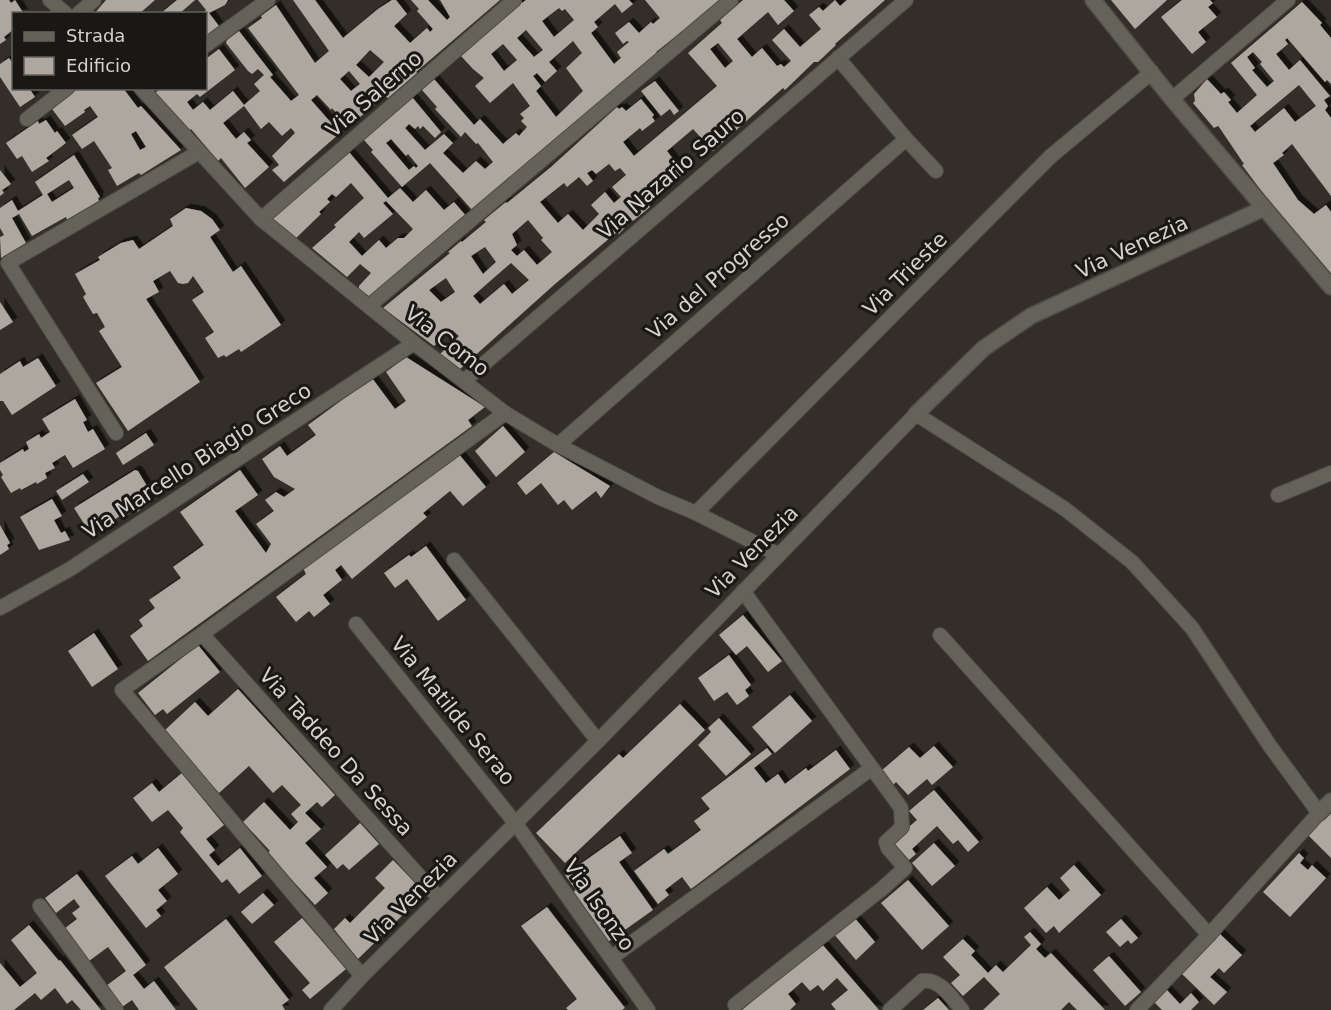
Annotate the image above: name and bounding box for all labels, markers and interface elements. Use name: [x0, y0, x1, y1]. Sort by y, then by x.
legend: [12, 12, 207, 90]
text: Strada: [66, 25, 125, 46]
street label: Via Salerno: [321, 46, 427, 142]
text: Edificio: [66, 55, 131, 76]
street label: Via Nazario Sauro: [593, 104, 749, 244]
street label: Via del Progresso: [642, 208, 794, 344]
street label: Via Venezia: [1072, 211, 1192, 283]
street label: Via Trieste: [858, 227, 952, 321]
street label: Via Como: [400, 301, 494, 381]
street label: Via Marcello Biagio Greco: [78, 378, 316, 544]
street label: Via Venezia: [701, 501, 803, 603]
street label: Via Matilde Serao: [386, 632, 520, 790]
street label: Via Taddeo Da Sessa: [254, 663, 418, 841]
street label: Via Venezia: [360, 847, 462, 949]
street label: Via Isonzo: [559, 855, 639, 955]

